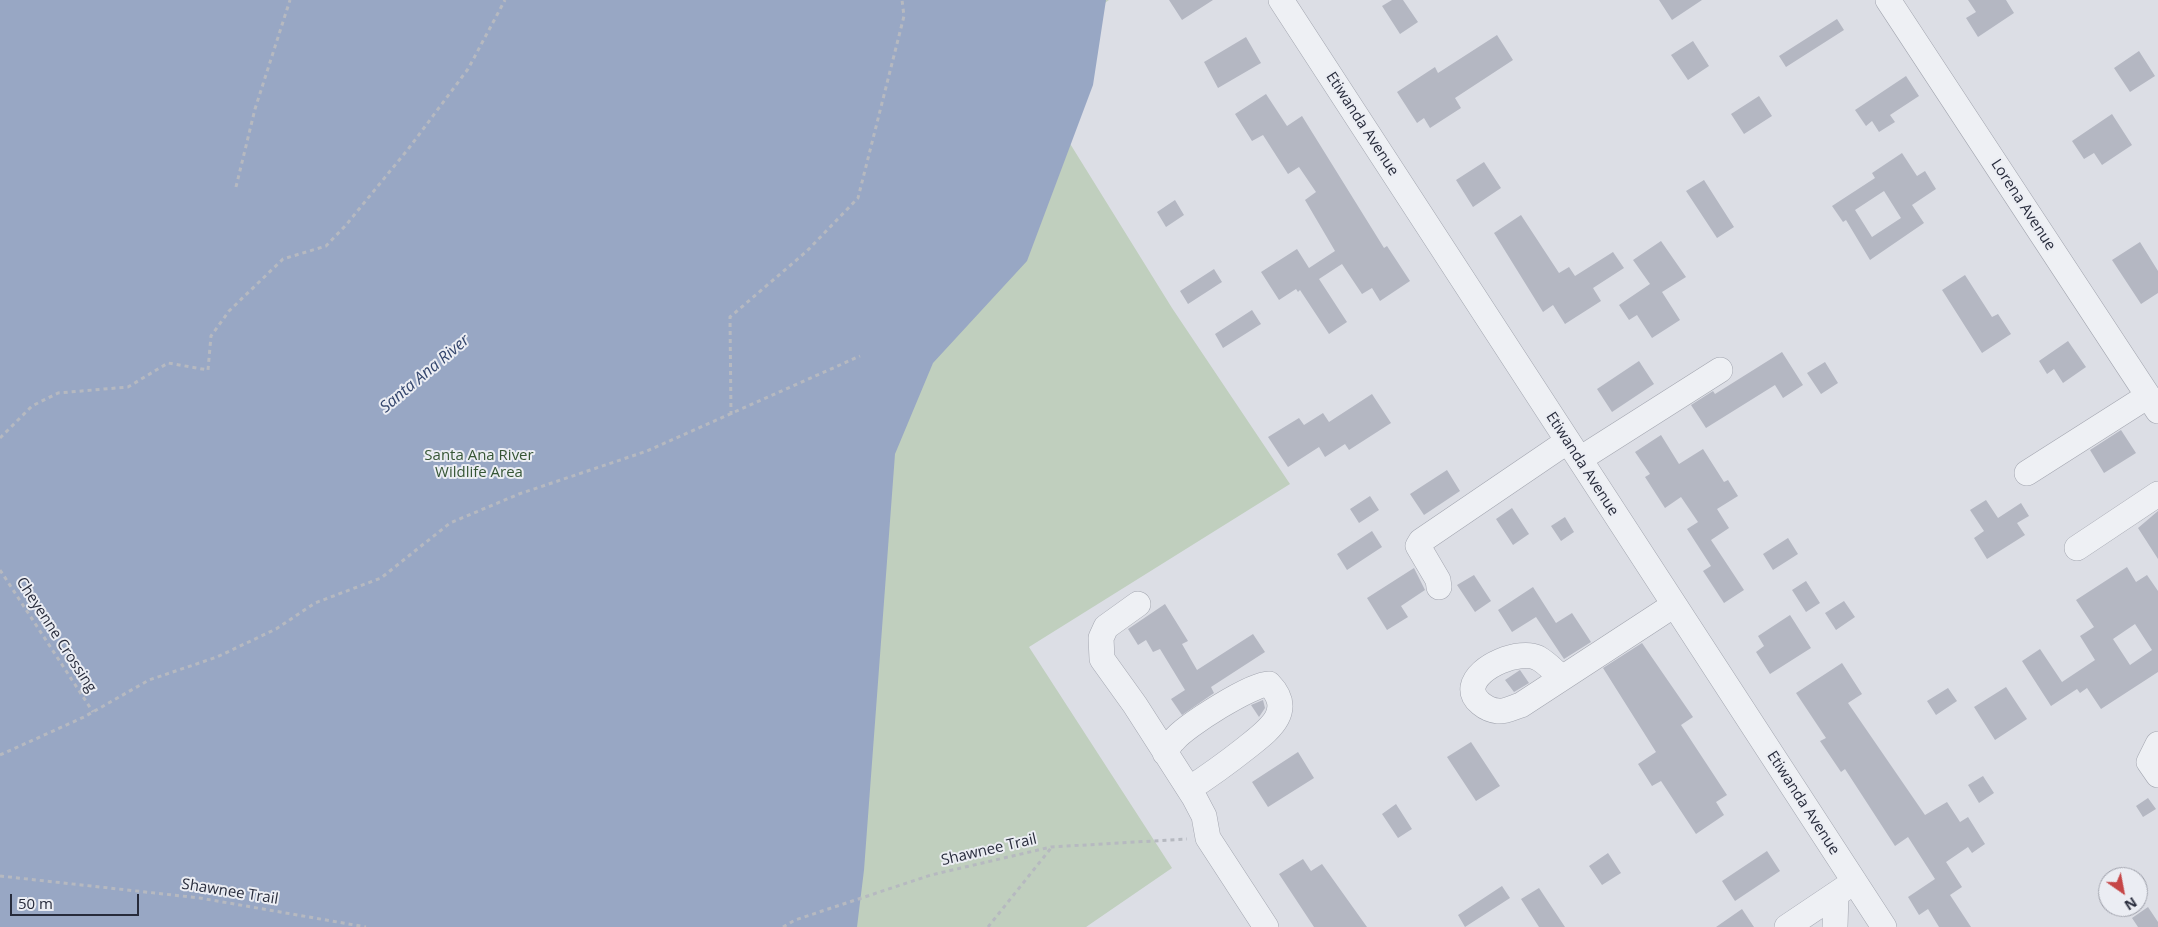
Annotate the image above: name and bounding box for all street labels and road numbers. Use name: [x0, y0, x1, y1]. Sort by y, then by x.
street label: Etiwanda Avenue: [1322, 69, 1402, 179]
street label: Lorena Avenue: [1987, 156, 2059, 254]
street label: Etiwanda Avenue: [1542, 409, 1622, 519]
street label: Cheyenne Crossing: [12, 574, 100, 696]
street label: Etiwanda Avenue: [1763, 748, 1843, 858]
street label: Shawnee Trail: [939, 830, 1039, 870]
street label: Shawnee Trail: [180, 875, 280, 909]

